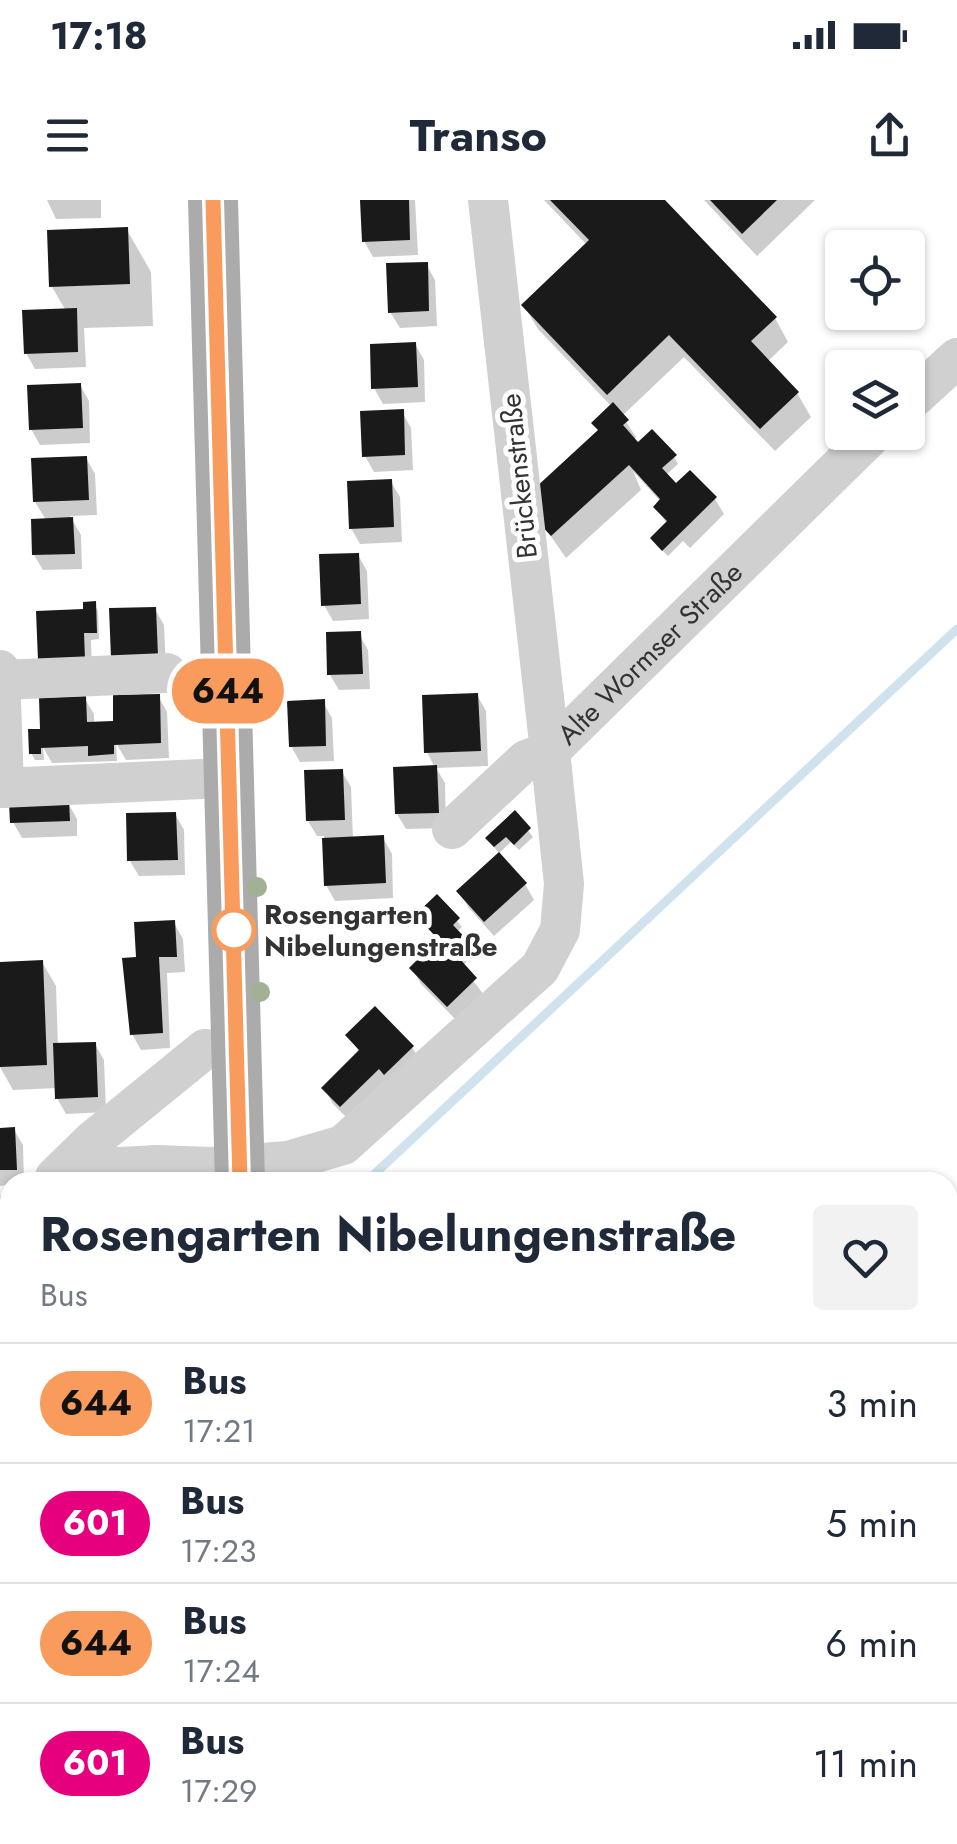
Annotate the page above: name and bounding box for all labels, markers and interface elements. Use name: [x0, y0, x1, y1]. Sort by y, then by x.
text: 17:18: [50, 8, 148, 63]
text: Transo: [410, 103, 547, 168]
icon: menu: [40, 108, 95, 163]
icon: share: [862, 108, 917, 163]
map controls: [825, 230, 925, 450]
button: locate: [825, 230, 925, 330]
button: layers: [825, 350, 925, 450]
street label: Brückenstraße: [490, 391, 548, 561]
street label: Alte Wormser Straße: [548, 552, 752, 754]
line badge: 644: [170, 658, 286, 724]
text: 644: [192, 666, 264, 716]
place label: Rosengarten Nibelungenstraße: [264, 894, 497, 967]
marker: Rosengarten Nibelungenstraße: [213, 909, 255, 951]
text: Rosengarten Nibelungenstraße: [40, 1200, 736, 1269]
button: heart: [813, 1205, 918, 1310]
text: Bus: [40, 1272, 88, 1318]
text: Bus: [182, 1353, 247, 1408]
text: 3 min: [826, 1376, 918, 1431]
text: 644: [60, 1378, 132, 1428]
text: 17:21: [182, 1408, 256, 1454]
text: Bus: [180, 1473, 244, 1528]
text: 5 min: [826, 1496, 918, 1551]
text: 601: [63, 1498, 127, 1548]
text: 17:23: [180, 1528, 256, 1574]
text: Bus: [182, 1593, 247, 1648]
text: 6 min: [825, 1616, 918, 1671]
text: 644: [60, 1618, 132, 1668]
text: 17:24: [182, 1648, 260, 1694]
text: Bus: [180, 1713, 244, 1768]
text: 11 min: [813, 1736, 918, 1791]
text: 601: [63, 1738, 127, 1788]
text: 17:29: [180, 1768, 257, 1814]

